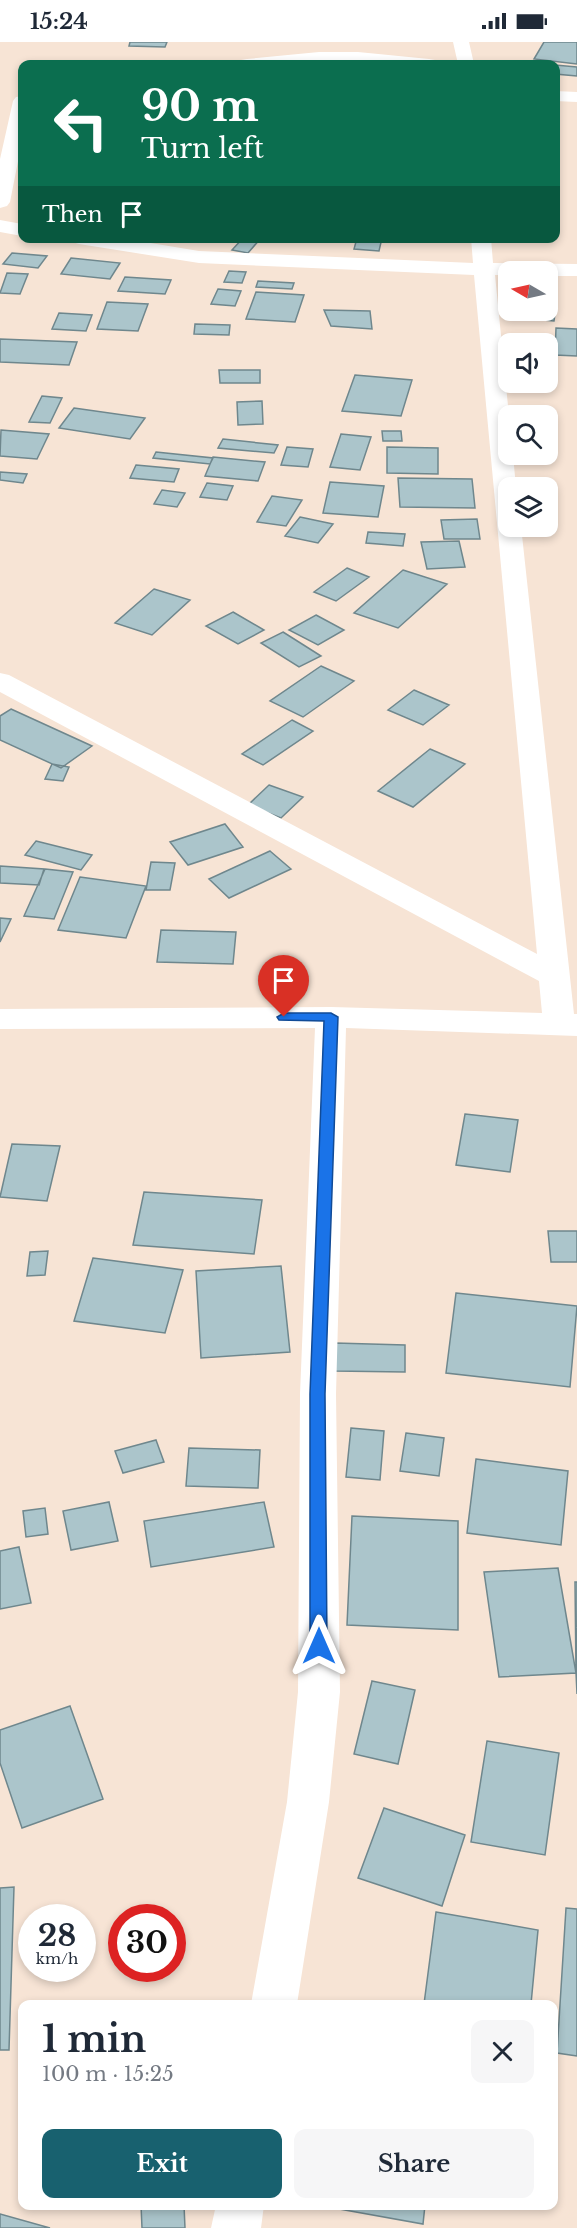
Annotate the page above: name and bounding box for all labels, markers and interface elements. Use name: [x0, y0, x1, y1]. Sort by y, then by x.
text: 15:24: [30, 8, 88, 35]
text: 90 m: [141, 80, 259, 132]
icon: left: [42, 84, 120, 162]
text: Turn left: [141, 132, 264, 165]
icon: arrive: [115, 198, 148, 231]
text: Then: [42, 201, 103, 228]
north arrow: [498, 261, 558, 321]
map controls: [498, 261, 558, 537]
button: sound: [498, 333, 558, 393]
button: search: [498, 405, 558, 465]
button: layers: [498, 477, 558, 537]
pin: [258, 955, 309, 1017]
icon: arrive: [267, 964, 300, 997]
position arrow: [287, 1614, 351, 1678]
speed limit sign: 30: [108, 1904, 186, 1982]
text: 28: [38, 1917, 76, 1954]
text: km/h: [36, 1949, 78, 1968]
text: 1 min: [42, 2017, 146, 2062]
button: close: [471, 2020, 534, 2083]
text: 100 m · 15:25: [42, 2062, 174, 2086]
button: Exit: [42, 2129, 282, 2198]
button: Share: [294, 2129, 534, 2198]

